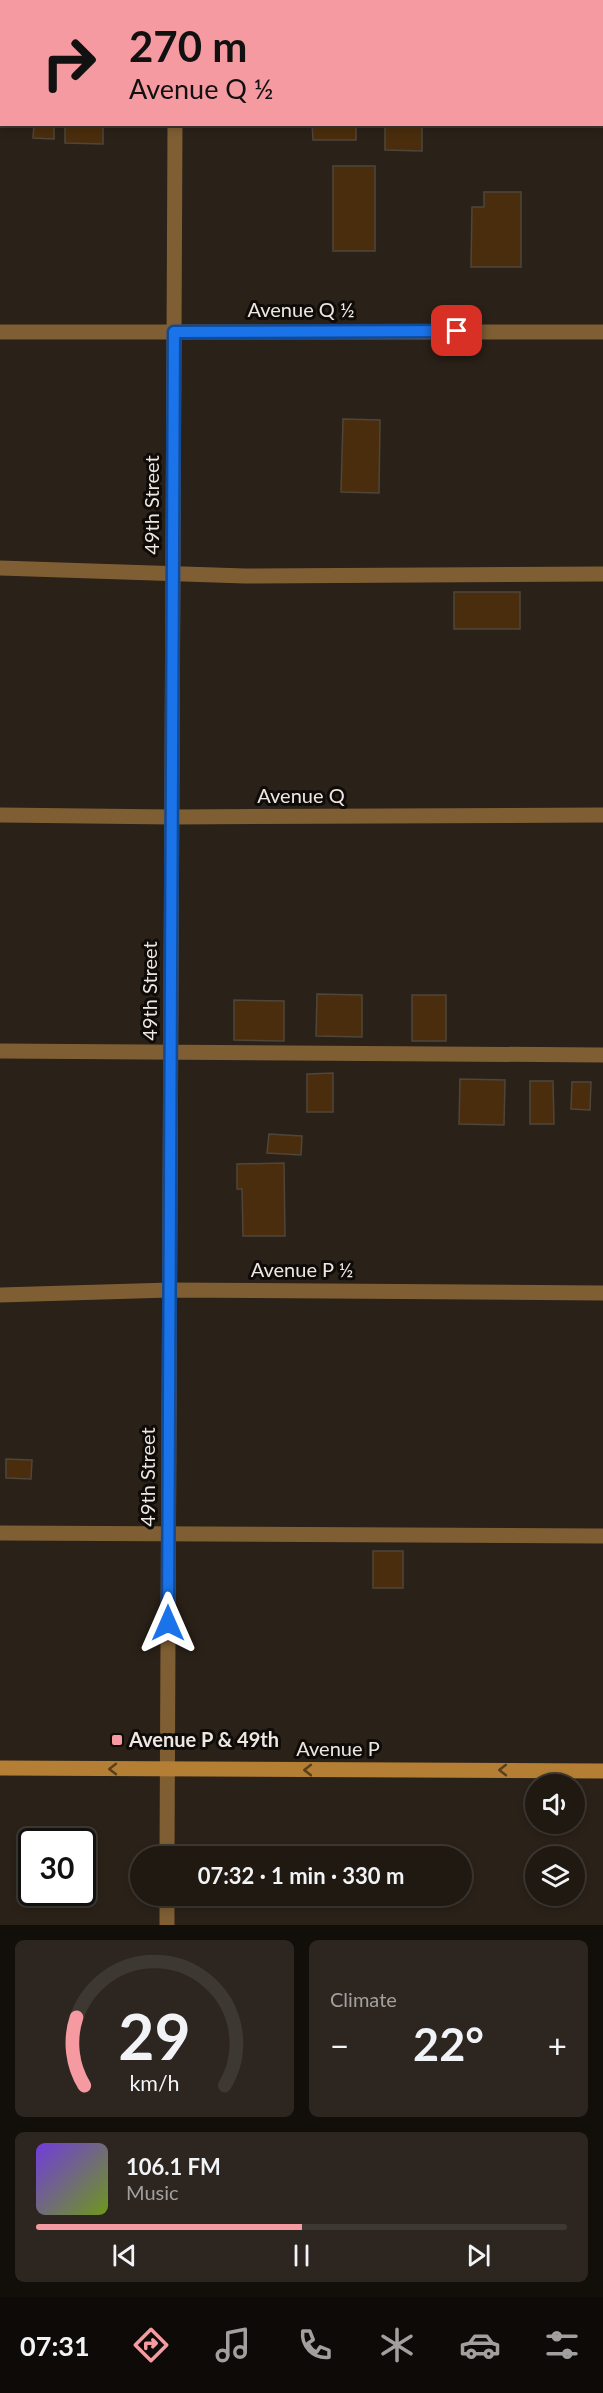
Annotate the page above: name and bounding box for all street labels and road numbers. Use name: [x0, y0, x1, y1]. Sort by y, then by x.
street label: Avenue Q ½: [248, 297, 354, 321]
street label: 49th Street: [139, 455, 163, 555]
street label: Avenue Q: [257, 783, 345, 807]
street label: 49th Street: [137, 941, 161, 1041]
street label: Avenue P ½: [251, 1257, 353, 1281]
street label: 49th Street: [135, 1427, 159, 1527]
street label: Avenue P: [296, 1736, 380, 1760]

